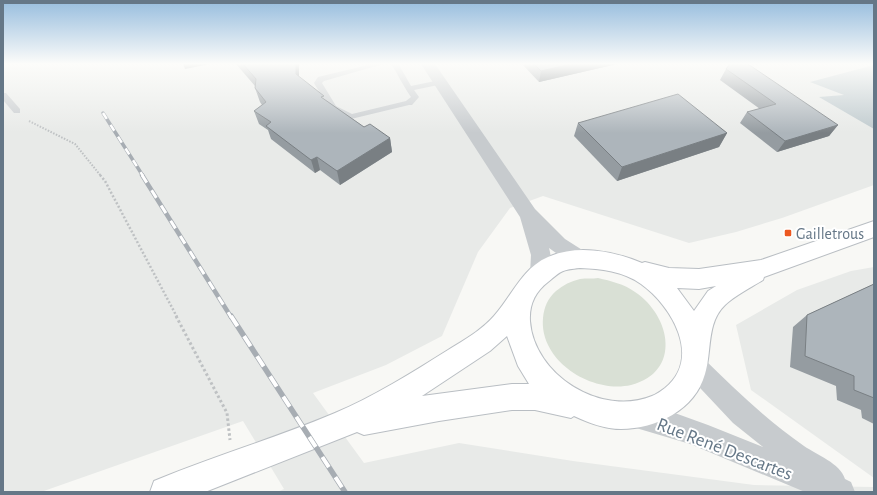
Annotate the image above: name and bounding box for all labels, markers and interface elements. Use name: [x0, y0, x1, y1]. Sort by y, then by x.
place label: Gailletrous: [796, 226, 864, 242]
marker: Gailletrous: [783, 228, 793, 238]
street label: Rue René Descartes: [654, 415, 795, 484]

